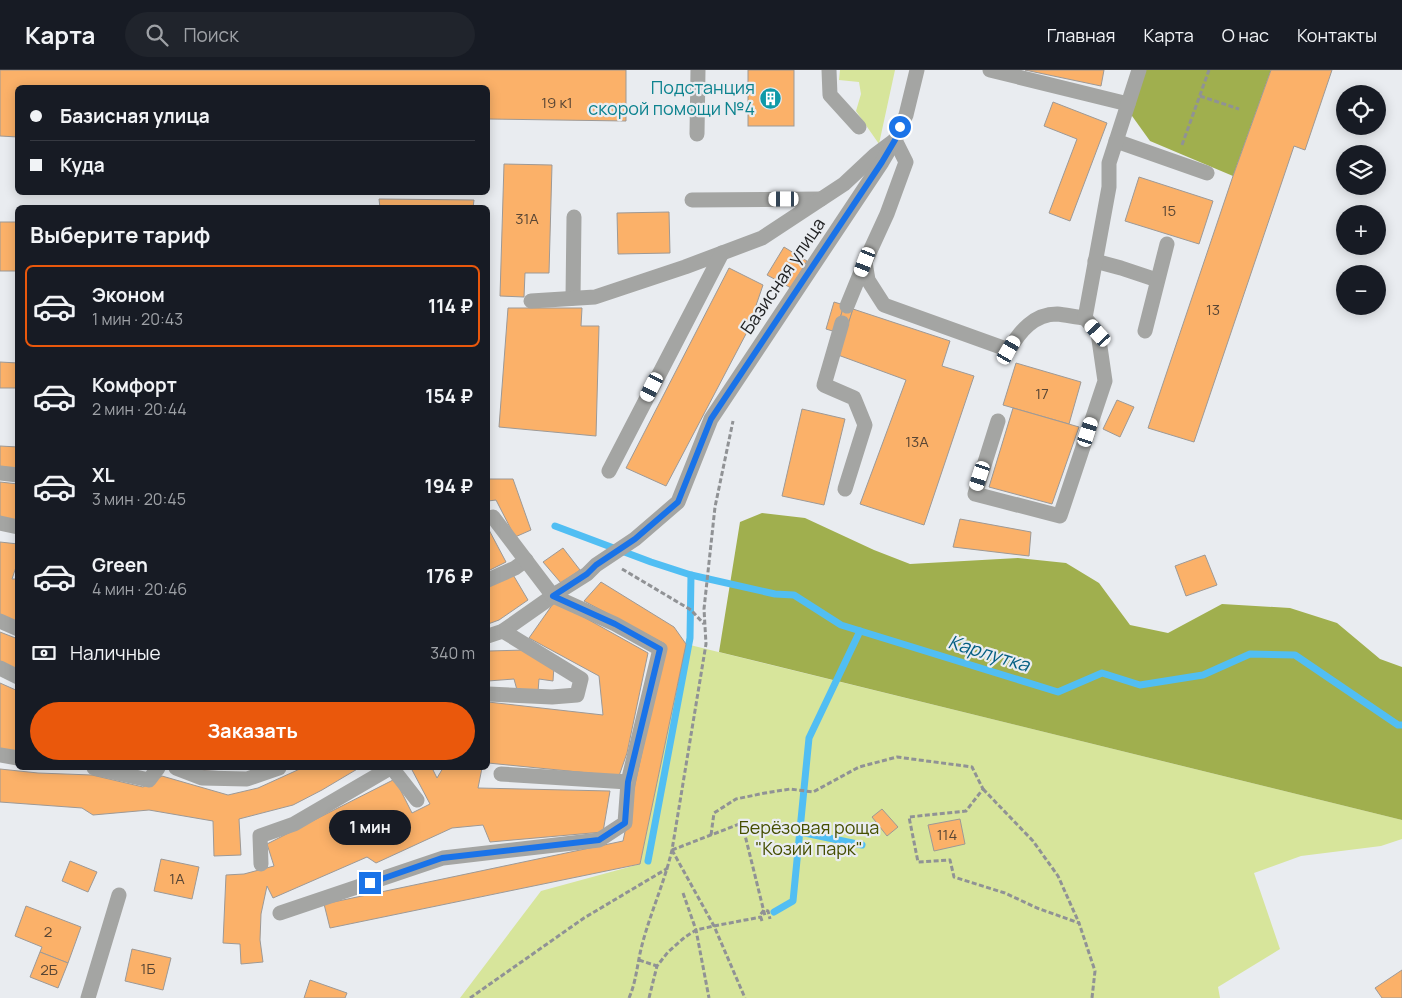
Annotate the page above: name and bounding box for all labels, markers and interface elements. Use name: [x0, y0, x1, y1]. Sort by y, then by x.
search box: [125, 12, 475, 57]
text: Карта: [25, 18, 95, 51]
icon: search: [143, 21, 171, 49]
text: Поиск: [183, 22, 239, 48]
text: Главная: [1047, 23, 1116, 47]
text: Карта: [1144, 23, 1194, 47]
text: О нас: [1222, 23, 1269, 47]
text: Контакты: [1297, 23, 1377, 47]
place label: Подстанция скорой помощи №4: [588, 75, 755, 120]
map controls: [1336, 85, 1386, 315]
button: locate: [1336, 85, 1386, 135]
building icon: Подстанция скорой помощи №4: [759, 86, 783, 110]
house number: 19 к1: [541, 92, 573, 113]
text: Базисная улица: [60, 103, 210, 129]
route start: [889, 116, 911, 138]
button: layers: [1336, 145, 1386, 195]
text: Куда: [60, 152, 105, 178]
car: [769, 192, 799, 207]
house number: 15: [1162, 200, 1176, 221]
button: +: [1336, 205, 1386, 255]
house number: 31А: [515, 208, 539, 229]
street label: Базисная улица: [734, 213, 830, 338]
text: Выберите тариф: [30, 220, 210, 250]
car: [852, 245, 877, 279]
button: −: [1336, 265, 1386, 315]
text: Эконом: [92, 282, 165, 308]
icon: car: [32, 284, 77, 329]
text: 114 ₽: [428, 293, 473, 319]
house number: 13: [1206, 299, 1220, 320]
text: 1 мин · 20:43: [92, 308, 183, 330]
car: [1082, 317, 1113, 349]
car: [995, 333, 1022, 367]
car: [638, 370, 665, 404]
text: Комфорт: [92, 372, 177, 398]
icon: car: [32, 374, 77, 419]
text: 154 ₽: [425, 383, 473, 409]
house number: 17: [1035, 383, 1049, 404]
text: 2 мин · 20:44: [92, 398, 187, 420]
car: [1076, 415, 1099, 449]
house number: 13А: [905, 431, 929, 452]
car: [968, 459, 991, 493]
text: XL: [92, 462, 115, 488]
icon: car: [32, 464, 77, 509]
text: 194 ₽: [424, 473, 473, 499]
text: 3 мин · 20:45: [92, 488, 186, 510]
text: Green: [92, 552, 148, 578]
icon: car: [32, 554, 77, 599]
text: 176 ₽: [426, 563, 473, 589]
text: 4 мин · 20:46: [92, 578, 187, 600]
water label: Карлутка: [945, 628, 1034, 678]
icon: cash: [30, 639, 58, 667]
text: Наличные: [70, 640, 161, 666]
text: 340 m: [430, 642, 475, 664]
button: Заказать: [30, 702, 475, 760]
callout: 1 мин: [329, 810, 411, 846]
park label: Берёзовая роща "Козий парк": [739, 815, 879, 860]
text: 1 мин: [349, 816, 391, 838]
house number: 114: [937, 824, 957, 845]
house number: 1А: [169, 868, 185, 889]
route end: [359, 872, 381, 894]
house number: 2: [44, 921, 52, 942]
house number: 1Б: [141, 958, 155, 979]
house number: 2Б: [40, 959, 58, 980]

